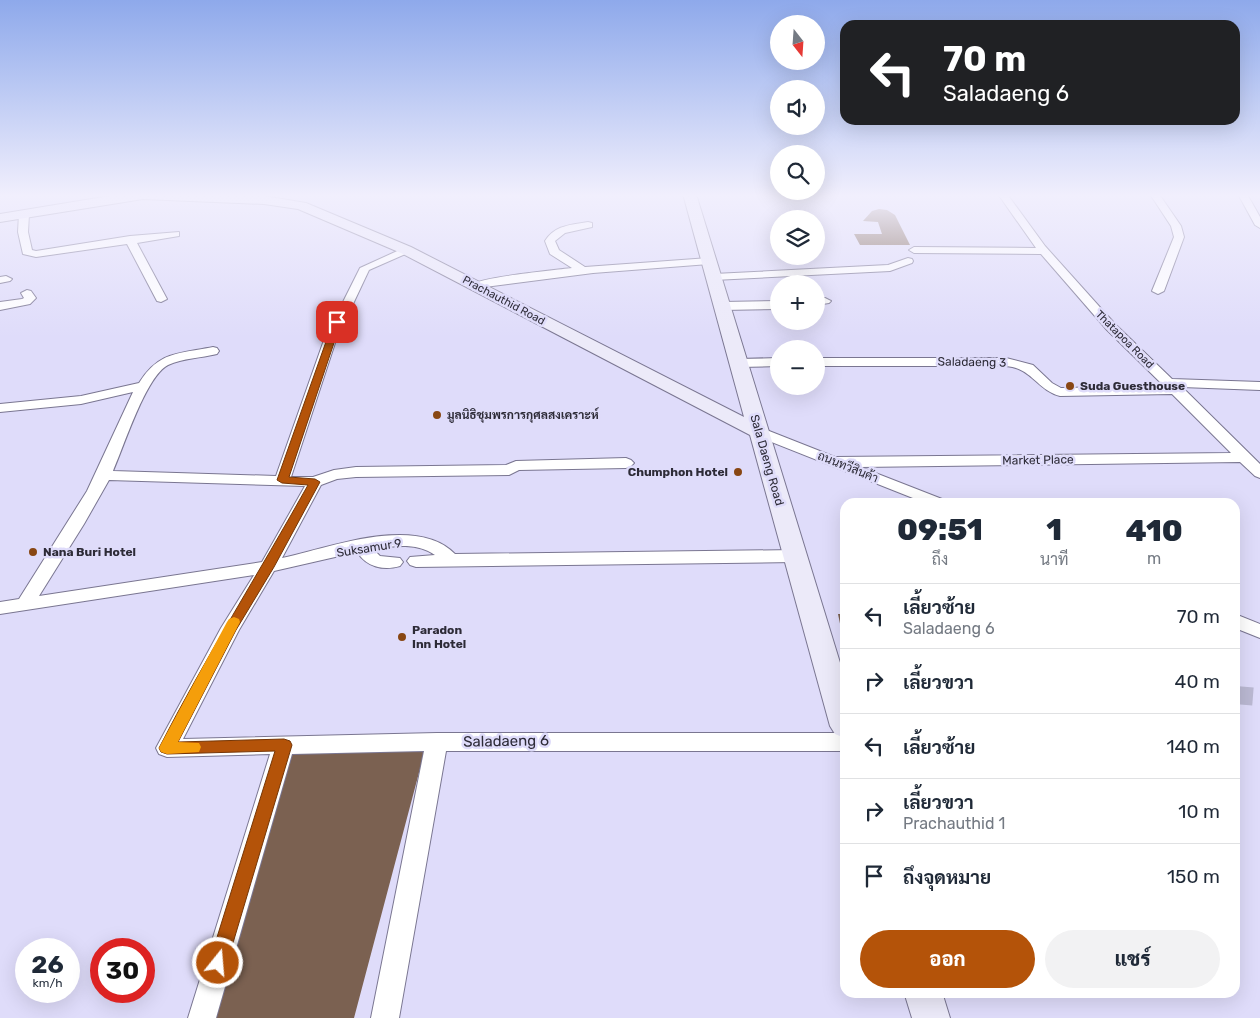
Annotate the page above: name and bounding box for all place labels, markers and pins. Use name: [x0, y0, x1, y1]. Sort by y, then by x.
pin: [316, 301, 358, 343]
place label: Suda Guesthouse: [1080, 379, 1185, 393]
marker: Suda Guesthouse: [1064, 380, 1076, 392]
place label: มูลนิธิชุมพรการกุศลสงเคราะห์: [447, 407, 600, 423]
marker: มูลนิธิชุมพรการกุศลสงเคราะห์: [431, 409, 443, 421]
place label: Chumphon Hotel: [628, 465, 728, 479]
marker: Chumphon Hotel: [732, 466, 744, 478]
place label: Nana Buri Hotel: [43, 545, 136, 559]
marker: Nana Buri Hotel: [27, 546, 39, 558]
place label: Paradon Inn Hotel: [412, 623, 466, 651]
marker: Paradon Inn Hotel: [396, 631, 408, 643]

